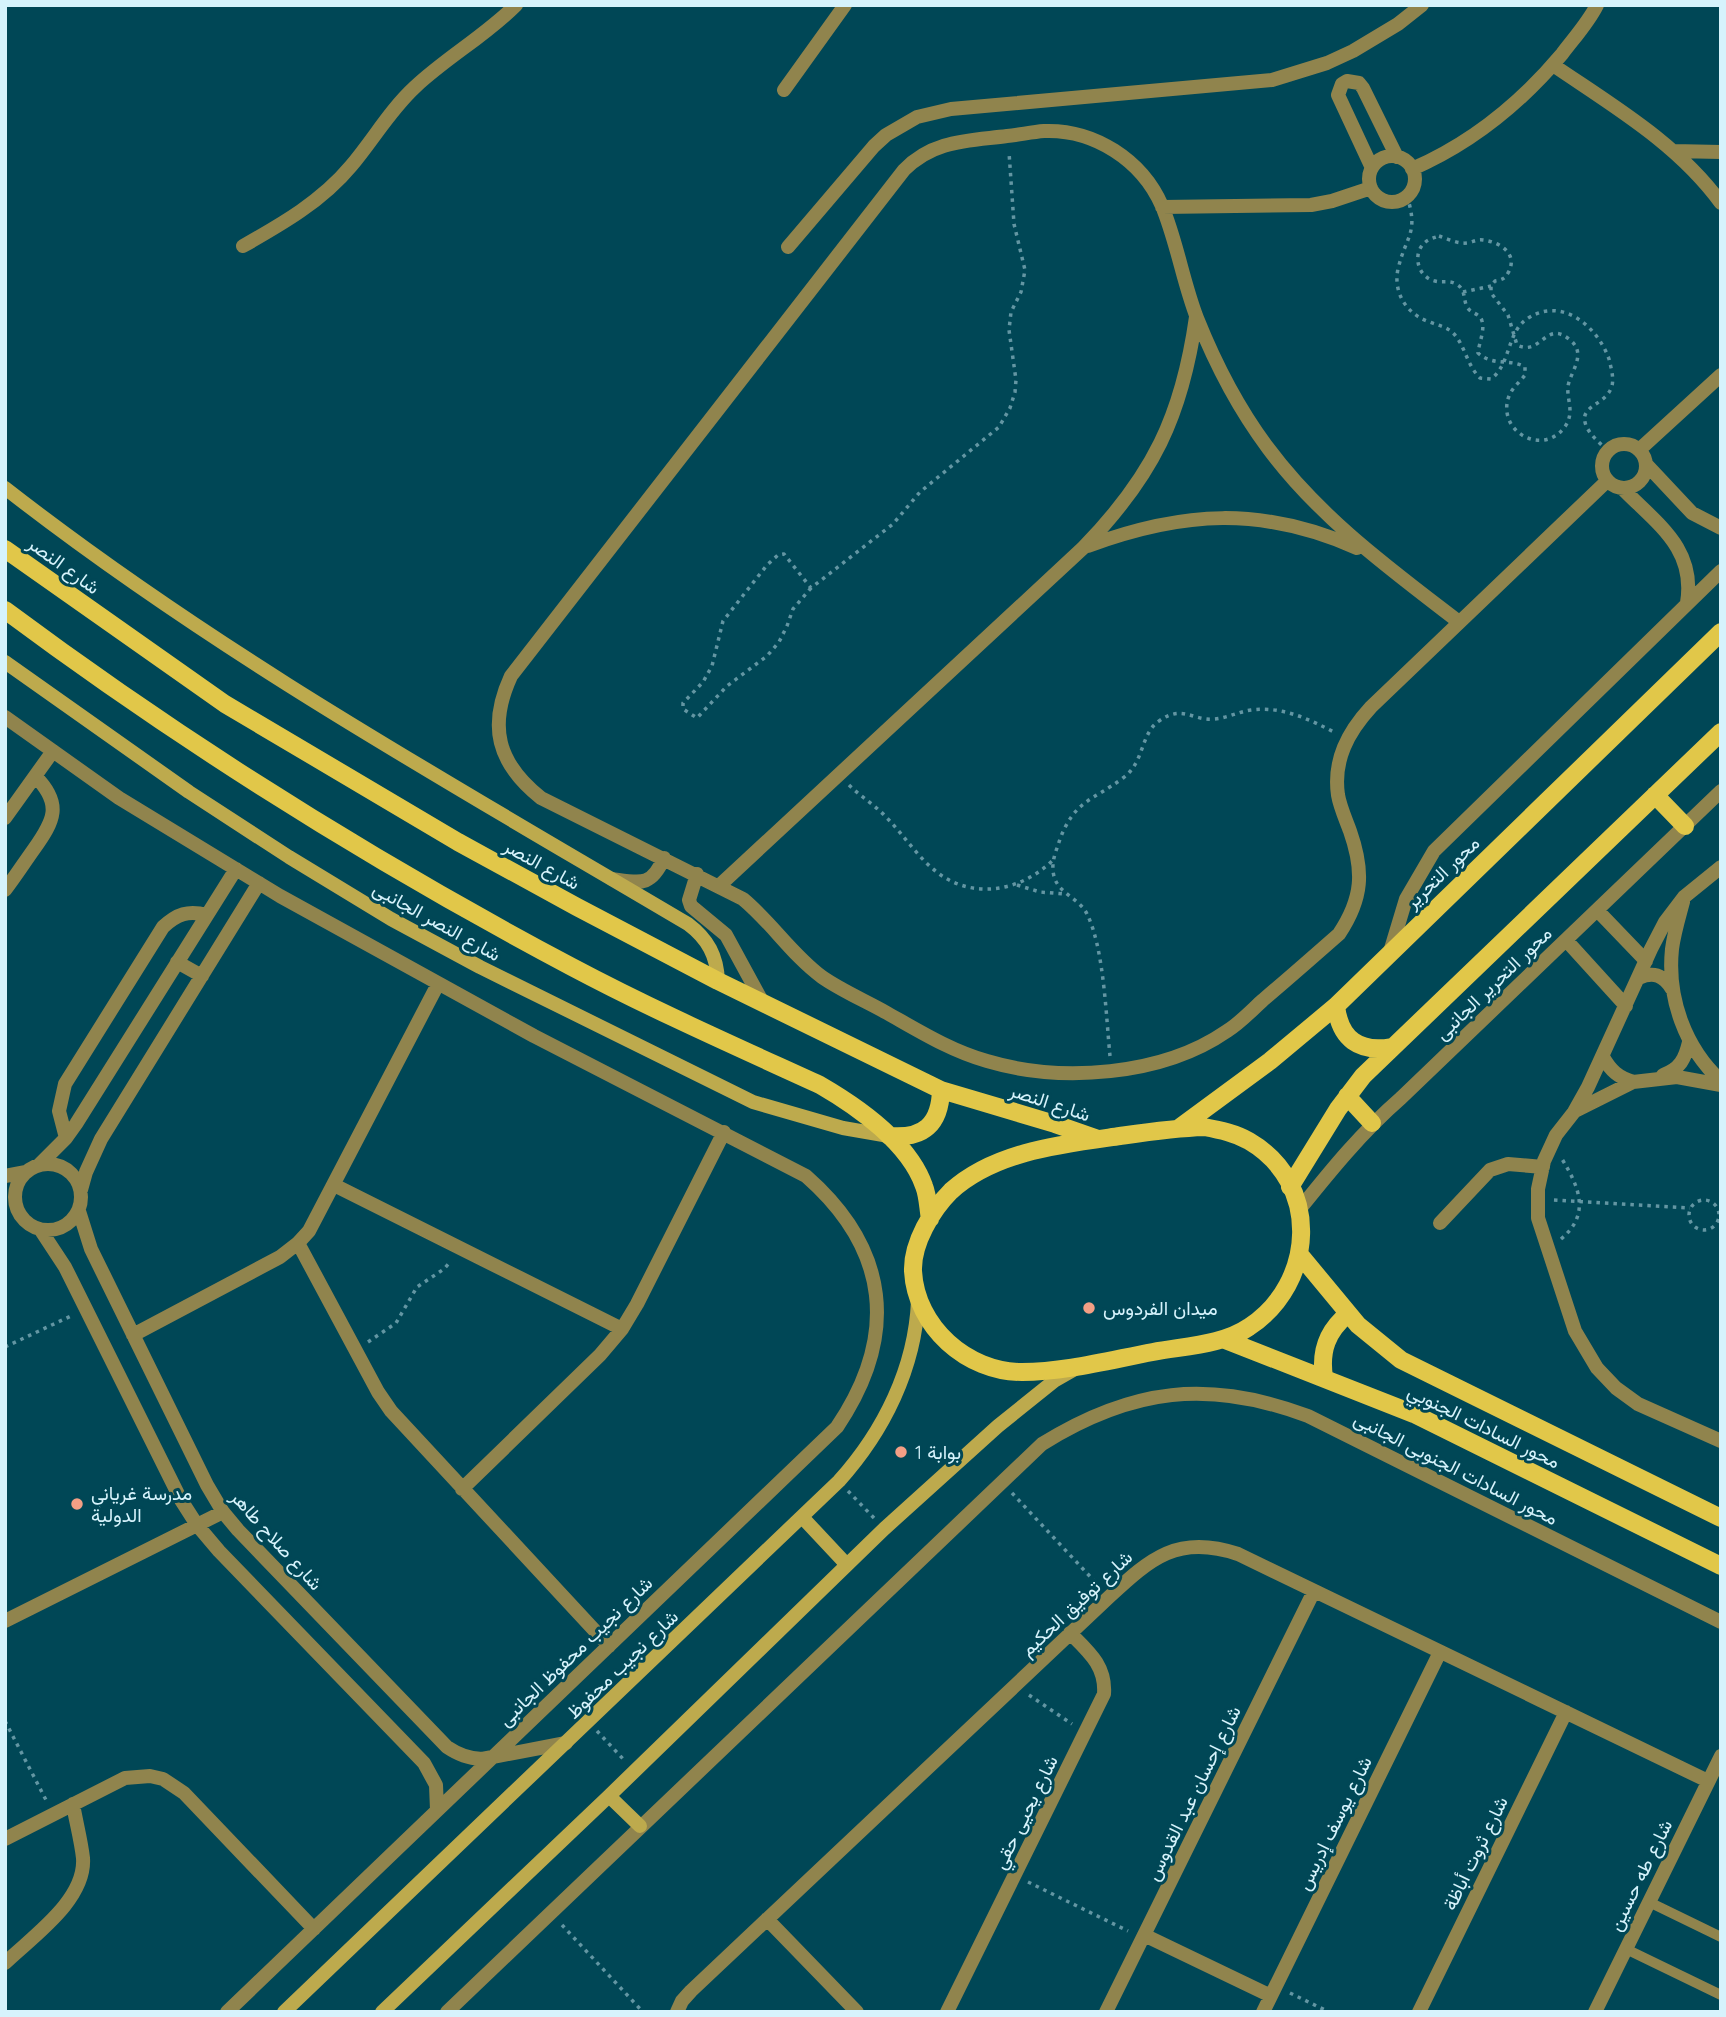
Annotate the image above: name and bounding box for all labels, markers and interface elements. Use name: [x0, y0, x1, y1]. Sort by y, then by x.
street label: شارع النصر: [22, 530, 105, 600]
street label: محور التحرير: [1399, 831, 1484, 914]
street label: شارع النصر: [498, 833, 584, 896]
street label: شارع النصر الجانبى: [368, 876, 505, 967]
street label: محور التحرير الجانبى: [1430, 921, 1556, 1045]
street label: شارع النصر: [1005, 1077, 1093, 1127]
place label: ميدان الفردوس: [1103, 1296, 1218, 1320]
marker: ميدان الفردوس: [1081, 1300, 1097, 1316]
street label: محور السادات الجنوبي: [1402, 1379, 1564, 1477]
street label: محور السادات الجنوبى الجانبى: [1350, 1406, 1562, 1530]
place label: بوابة 1: [915, 1440, 961, 1464]
marker: بوابة 1: [893, 1444, 909, 1460]
place label: مدرسة غرياني الدولية: [91, 1481, 192, 1527]
street label: شارع صلاح طاهر: [224, 1484, 328, 1596]
marker: مدرسة غرياني الدولية: [69, 1496, 85, 1512]
street label: شارع توفيق الحكيم: [1015, 1545, 1138, 1662]
street label: شارع نجيب محفوظ الجانبى: [493, 1571, 657, 1731]
street label: شارع نجيب محفوظ: [561, 1605, 683, 1723]
street label: شارع إحسان عبد القدوس: [1140, 1702, 1247, 1885]
street label: شارع يحيى حقي: [987, 1751, 1067, 1875]
street label: شارع يوسف إدريس: [1291, 1752, 1378, 1894]
street label: شارع ثروت أباظة: [1437, 1792, 1514, 1914]
street label: شارع طه حسين: [1603, 1815, 1678, 1935]

